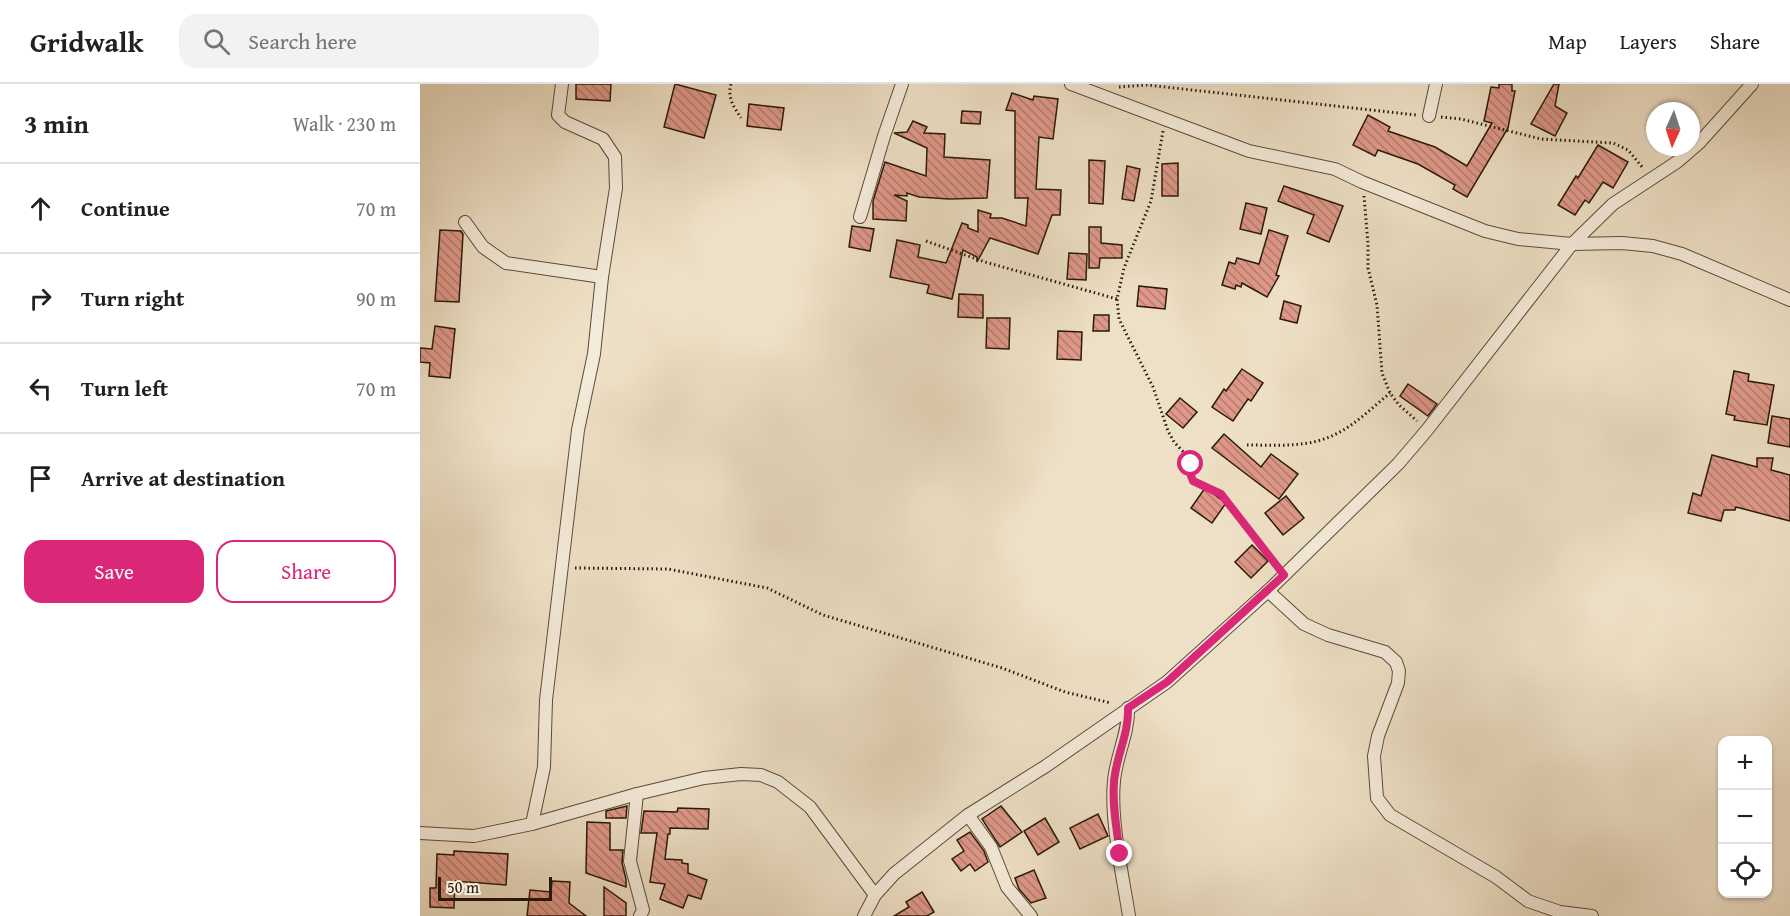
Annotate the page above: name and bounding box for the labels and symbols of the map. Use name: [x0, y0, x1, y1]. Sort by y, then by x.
north arrow: [1646, 102, 1700, 156]
route start: [1177, 450, 1203, 476]
route end: [1106, 840, 1132, 866]
scale bar: [438, 874, 552, 902]

